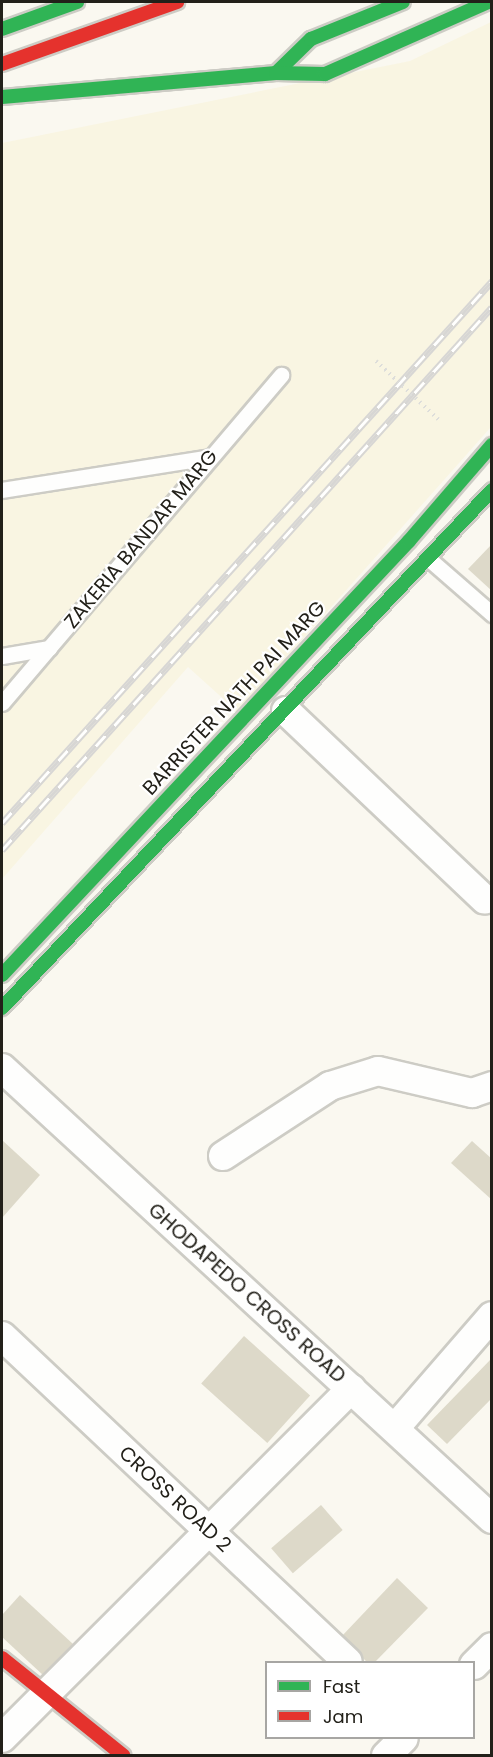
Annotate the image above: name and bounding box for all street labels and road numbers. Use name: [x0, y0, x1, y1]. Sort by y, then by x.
street label: ZAKERIA BANDAR MARG: [59, 445, 223, 633]
street label: BARRISTER NATH PAI MARG: [138, 596, 330, 800]
street label: GHODAPEDO CROSS ROAD: [143, 1198, 351, 1388]
street label: CROSS ROAD 2: [114, 1441, 236, 1557]

